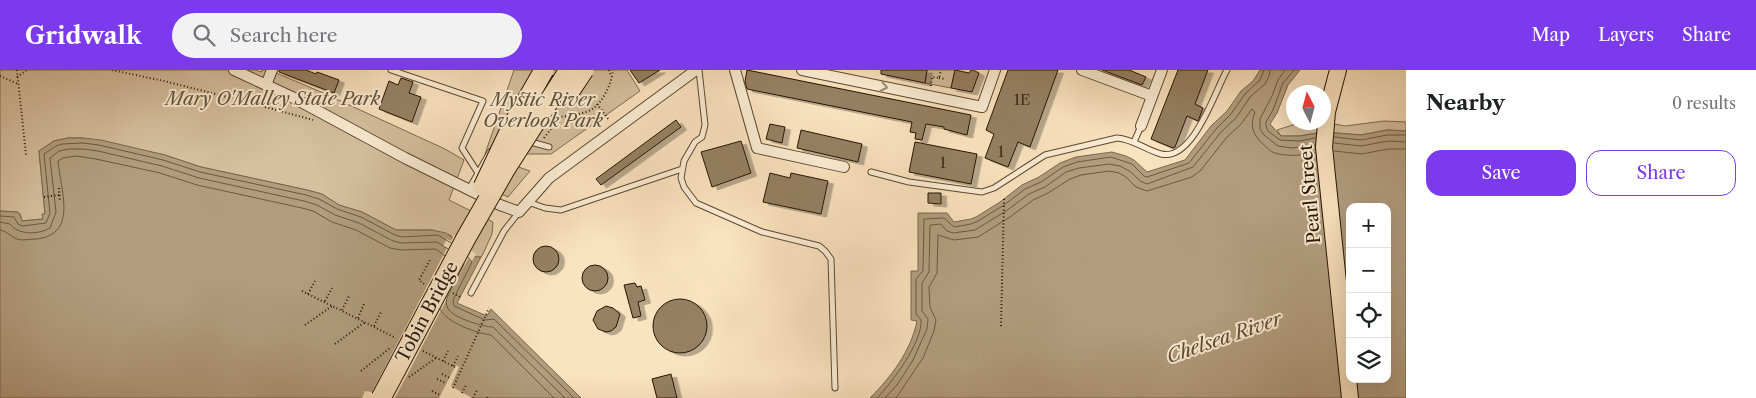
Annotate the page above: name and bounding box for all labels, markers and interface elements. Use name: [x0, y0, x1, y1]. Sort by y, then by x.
search box: [172, 13, 522, 58]
text: Gridwalk: [25, 21, 142, 50]
icon: search: [190, 21, 218, 49]
text: Search here: [230, 24, 338, 47]
text: Map: [1532, 24, 1570, 46]
text: Layers: [1598, 24, 1654, 46]
text: Share: [1682, 24, 1731, 46]
one-way arrow: [879, 81, 888, 91]
north arrow: [1286, 85, 1331, 130]
park label: Mary O'Malley State Park: [164, 88, 381, 110]
park label: Mystic River Overlook Park: [483, 89, 604, 132]
house number: 1E: [1014, 90, 1030, 109]
text: Nearby: [1426, 90, 1505, 115]
text: 0 results: [1672, 93, 1736, 113]
house number: 1: [998, 142, 1005, 161]
street label: Pearl Street: [1295, 143, 1325, 245]
button: Save: [1426, 150, 1576, 196]
button: Share: [1586, 150, 1736, 196]
house number: 1: [940, 153, 947, 172]
map controls: [1346, 203, 1391, 383]
button: +: [1346, 203, 1391, 248]
button: −: [1346, 248, 1391, 293]
street label: Tobin Bridge: [391, 258, 463, 366]
button: locate: [1346, 293, 1391, 338]
water label: Chelsea River: [1163, 307, 1286, 368]
button: layers: [1346, 338, 1391, 383]

